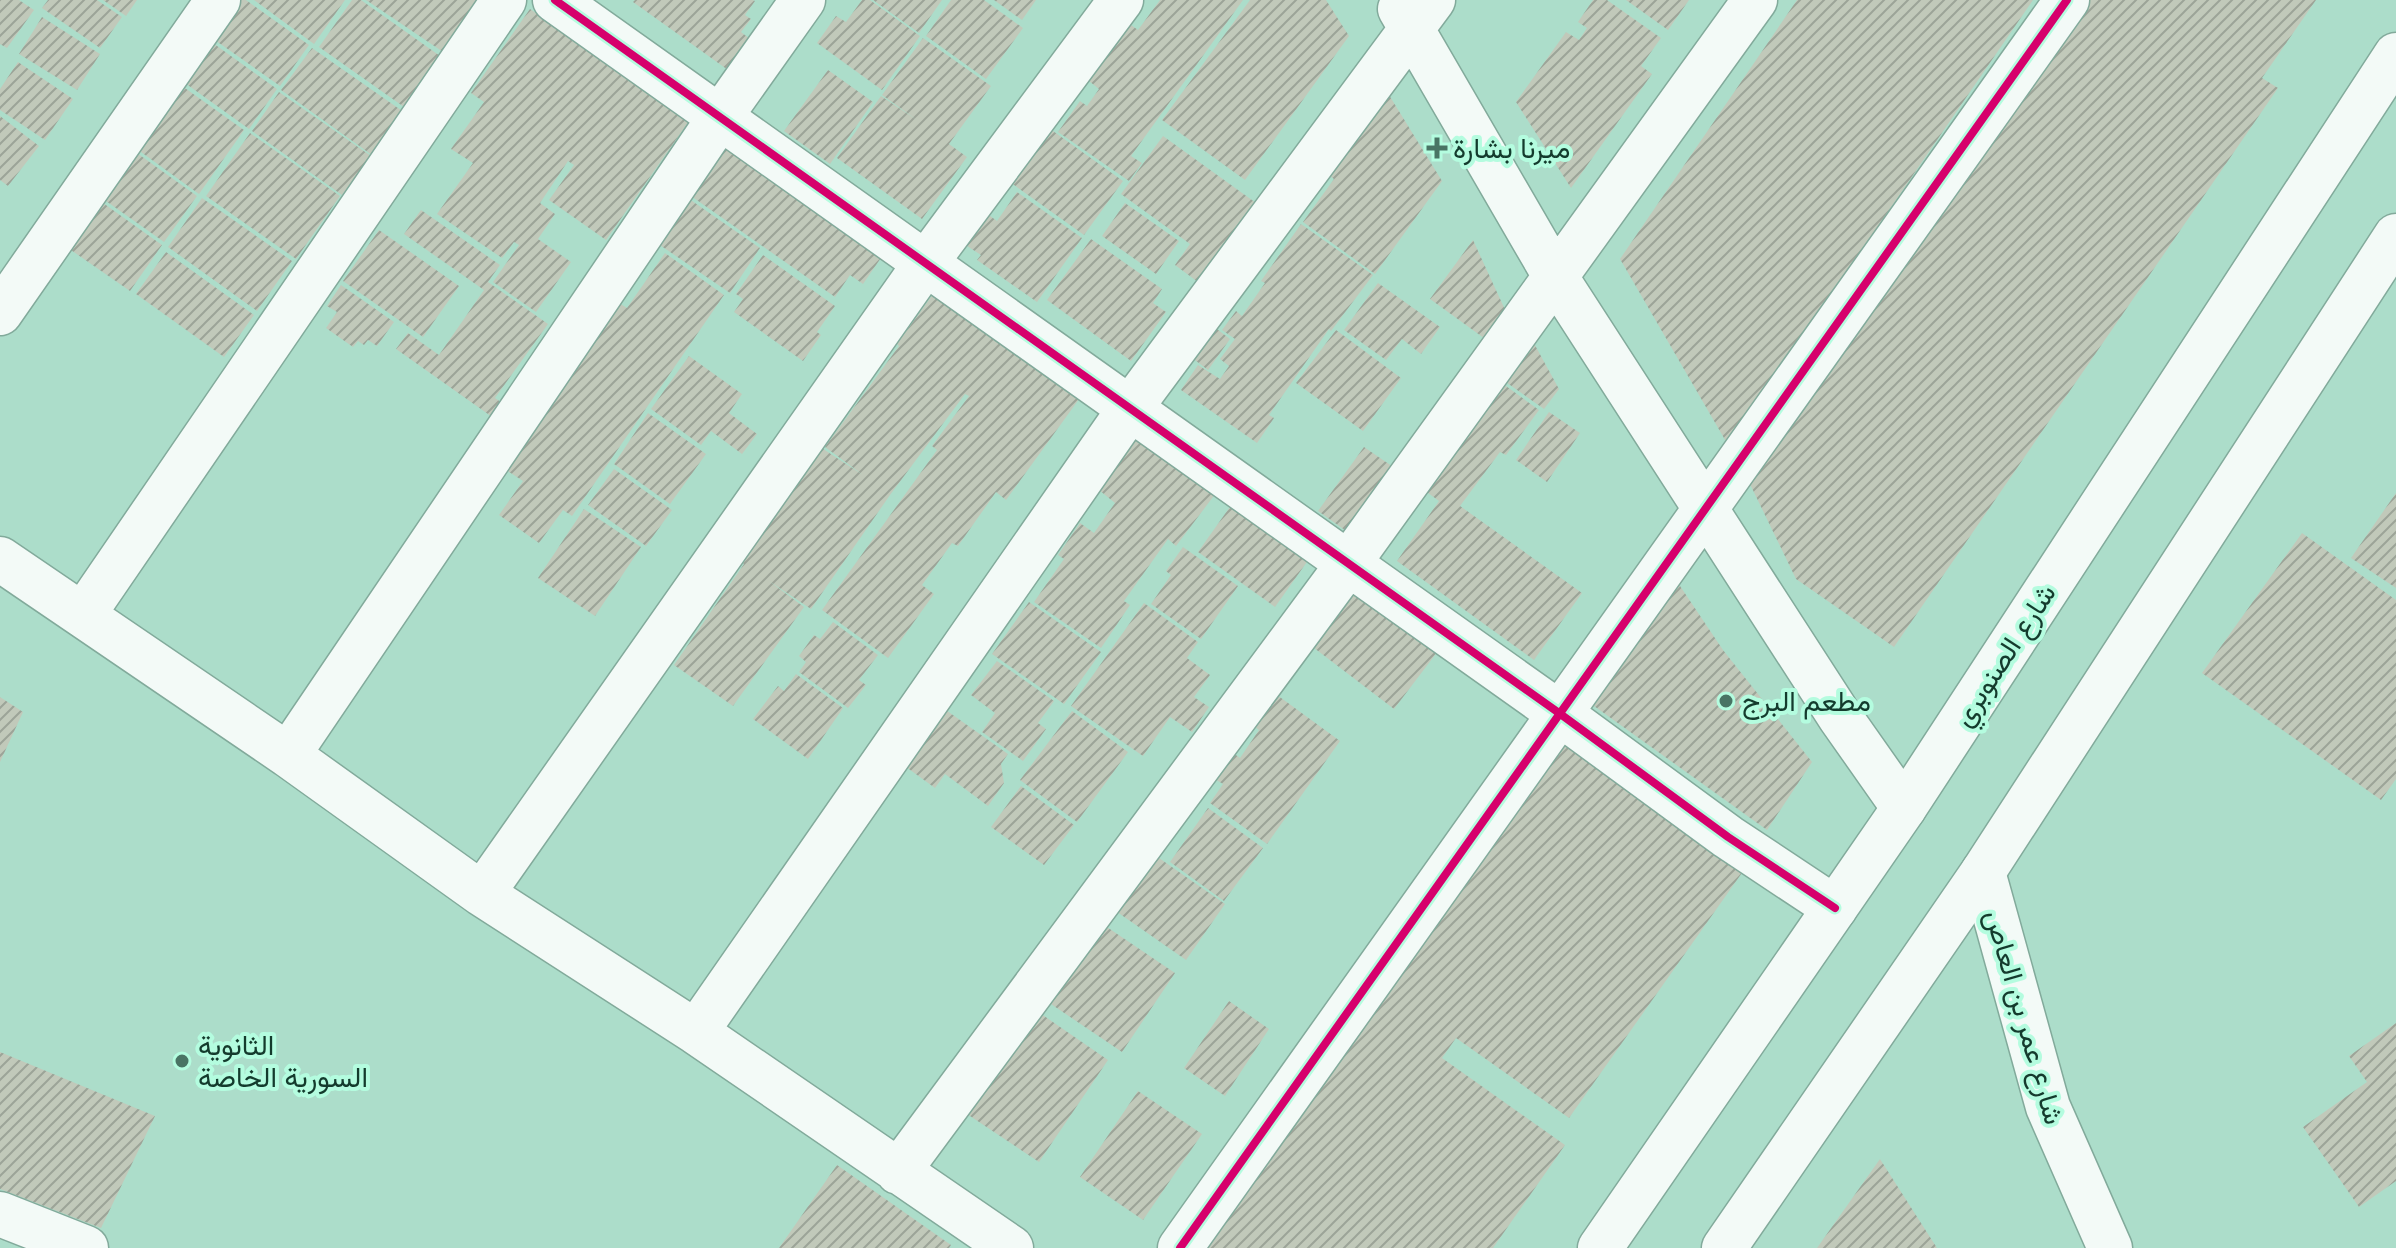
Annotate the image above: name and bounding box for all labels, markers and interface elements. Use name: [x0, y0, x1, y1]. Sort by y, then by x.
place label: ميرنا بشارة: [1453, 129, 1570, 168]
marker: ميرنا بشارة: [1428, 139, 1446, 157]
street label: شارع الصنوبري: [1944, 576, 2068, 736]
place label: مطعم البرج: [1742, 682, 1871, 721]
marker: مطعم البرج: [1717, 692, 1735, 710]
street label: شارع عمر بن العاص: [1975, 905, 2074, 1129]
place label: الثانوية السورية الخاصة: [198, 1026, 368, 1097]
marker: الثانوية السورية الخاصة: [173, 1052, 191, 1070]

